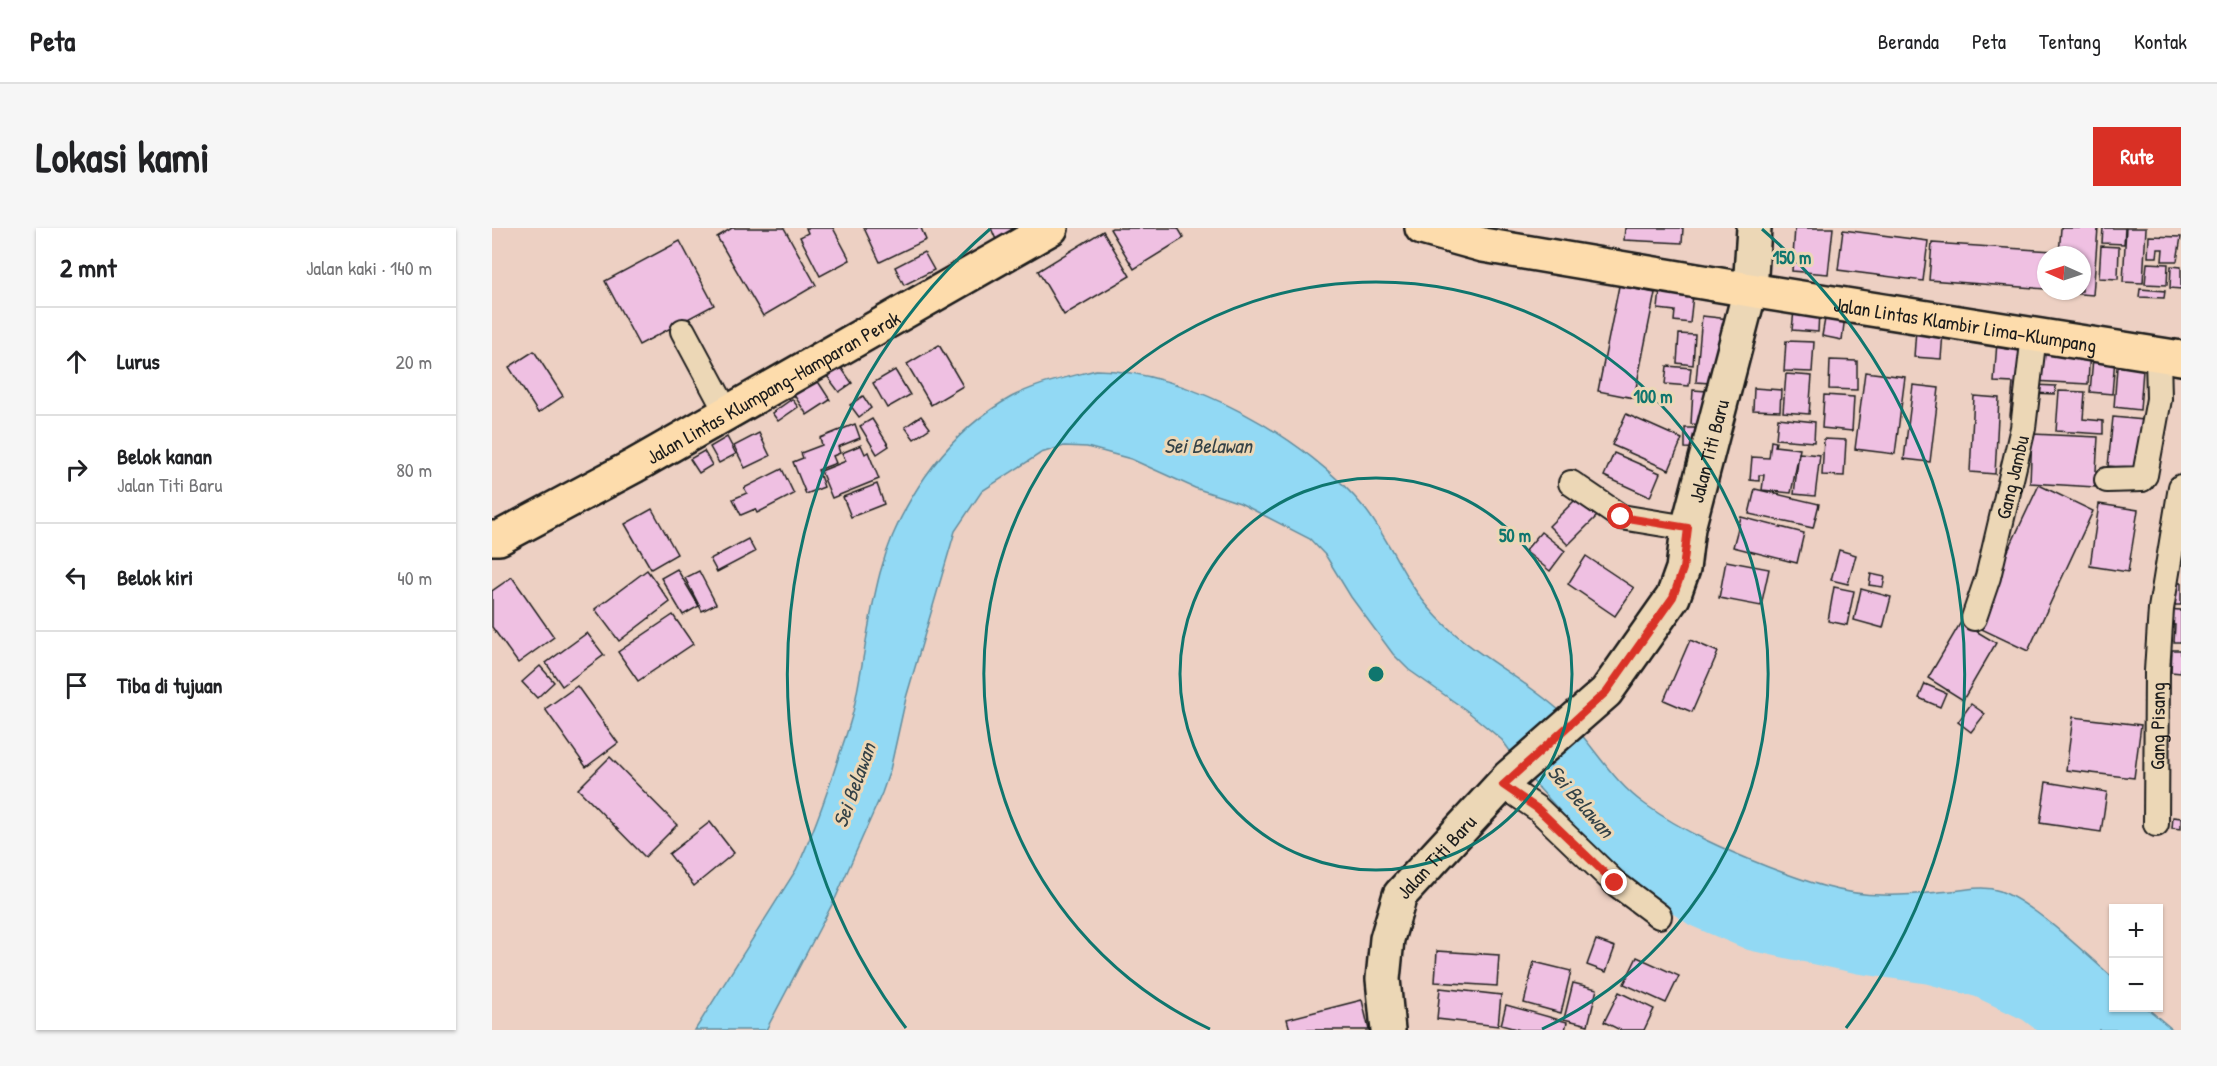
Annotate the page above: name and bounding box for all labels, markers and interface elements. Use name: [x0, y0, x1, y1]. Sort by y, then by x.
text: Peta: [30, 22, 75, 60]
text: Beranda: [1878, 27, 1939, 56]
text: Peta: [1972, 27, 2006, 56]
text: Tentang: [2039, 27, 2101, 56]
text: Kontak: [2134, 27, 2187, 56]
button: Rute: [2093, 127, 2181, 186]
text: Lokasi kami: [36, 128, 210, 185]
text: 150 m: [1773, 245, 1811, 270]
north arrow: [2037, 246, 2091, 300]
text: 2 mnt: [60, 250, 117, 285]
text: Jalan kaki · 140 m: [306, 254, 432, 281]
street label: Jalan Lintas Klambir Lima–Klumpang: [1832, 290, 2099, 358]
street label: Jalan Lintas Klumpang–Hamparan Perak: [641, 304, 905, 470]
icon: ahead: [60, 345, 93, 378]
text: Lurus: [117, 346, 160, 376]
text: 20 m: [395, 348, 432, 375]
text: 100 m: [1633, 384, 1673, 409]
street label: Jalan Titi Baru: [1682, 396, 1734, 505]
water label: Sei Belawan: [1164, 431, 1253, 460]
street label: Gang Jambu: [1989, 433, 2034, 522]
text: Belok kanan: [117, 441, 212, 471]
icon: right: [60, 453, 93, 486]
text: 80 m: [396, 456, 432, 483]
text: Jalan Titi Baru: [117, 471, 223, 498]
route start: [1607, 503, 1633, 529]
text: 50 m: [1499, 523, 1531, 548]
icon: left: [60, 561, 93, 594]
text: Belok kiri: [117, 562, 193, 592]
text: 40 m: [397, 564, 432, 591]
centre of rings: [1366, 664, 1386, 684]
icon: arrive: [60, 669, 93, 702]
text: Tiba di tujuan: [117, 670, 222, 700]
street label: Gang Pisang: [2143, 682, 2170, 770]
water label: Sei Belawan: [825, 737, 883, 831]
water label: Sei Belawan: [1541, 758, 1622, 845]
street label: Jalan Titi Baru: [1390, 808, 1481, 904]
route end: [1601, 869, 1627, 895]
map controls: [2109, 904, 2163, 1012]
button: +: [2109, 904, 2163, 958]
button: −: [2109, 958, 2163, 1012]

